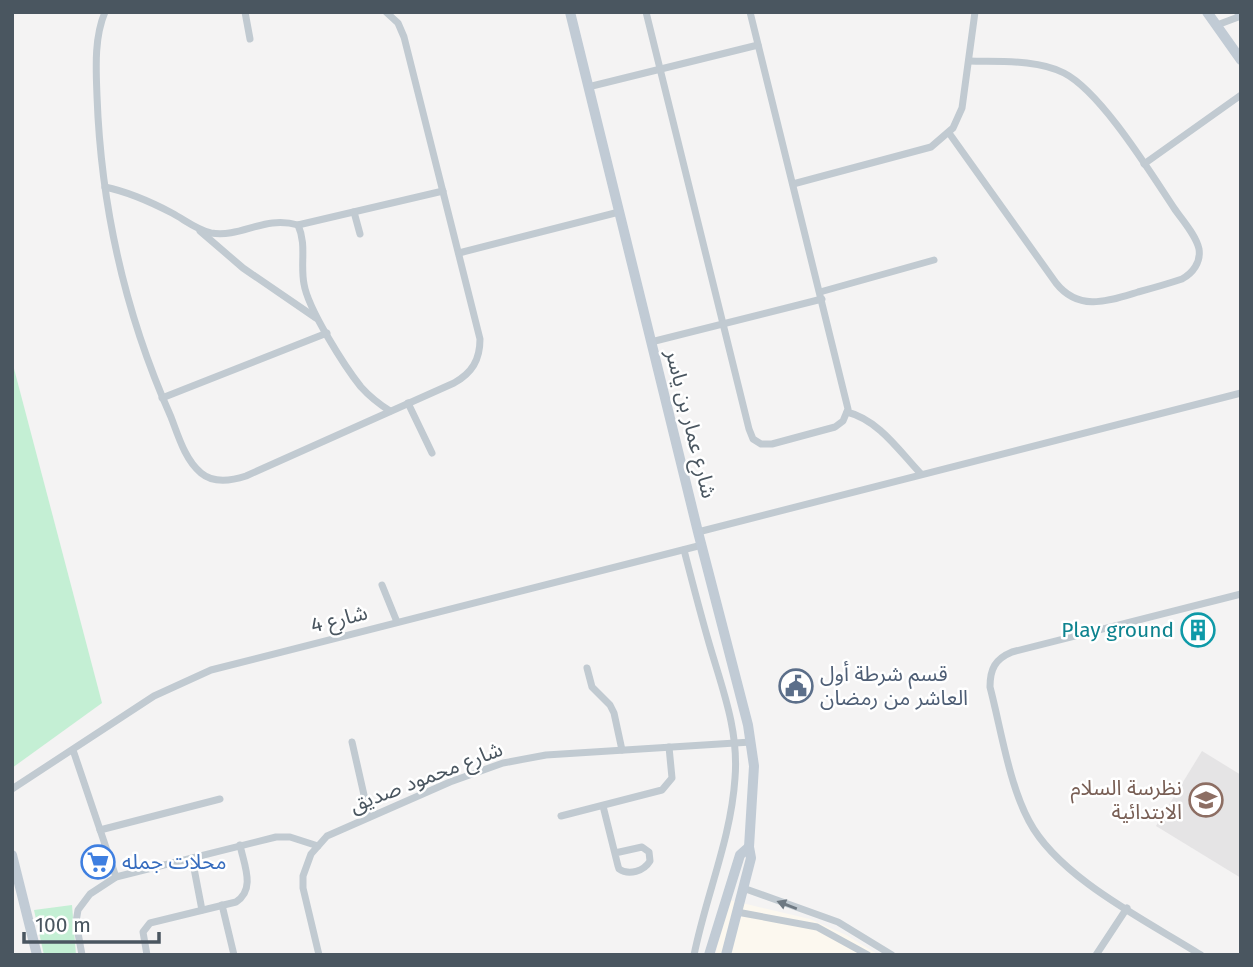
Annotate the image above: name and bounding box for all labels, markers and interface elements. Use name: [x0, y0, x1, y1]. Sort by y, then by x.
street label: شارع عمار بن ياسر: [658, 346, 722, 502]
street label: شارع 4: [308, 599, 371, 641]
building icon: Play ground: [1179, 611, 1217, 649]
place label: Play ground: [1061, 617, 1174, 643]
place label: قسم شرطة أول العاشر من رمضان: [820, 661, 968, 711]
public building icon: قسم شرطة أول العاشر من رمضان: [777, 667, 815, 705]
street label: شارع محمود صديق: [346, 736, 507, 820]
place label: نظرسة السلام الابتدائية: [1070, 775, 1182, 825]
school or university icon: نظرسة السلام الابتدائية: [1187, 781, 1225, 819]
supermarket icon: محلات جمله: [79, 843, 117, 881]
place label: محلات جمله: [122, 849, 226, 875]
one-way arrow: [776, 899, 797, 910]
scale bar: [24, 900, 159, 944]
text: 100 m: [35, 912, 91, 938]

